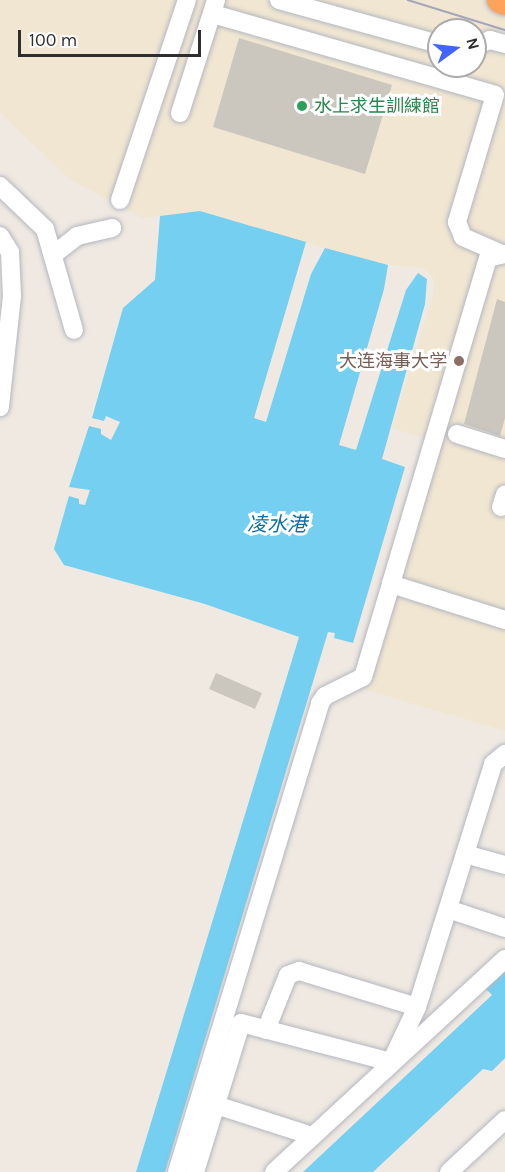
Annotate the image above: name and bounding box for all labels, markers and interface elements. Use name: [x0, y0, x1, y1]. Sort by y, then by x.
scale bar: [21, 18, 204, 56]
north arrow: [427, 18, 487, 78]
text: 100 m: [29, 29, 77, 51]
text: N: [462, 36, 484, 52]
place label: 水上求生訓練館: [314, 95, 440, 117]
marker: 水上求生訓練館: [295, 99, 309, 113]
place label: 大连海事大学: [339, 350, 447, 372]
marker: 大连海事大学: [452, 354, 466, 368]
water label: 凌水港: [247, 512, 307, 536]

